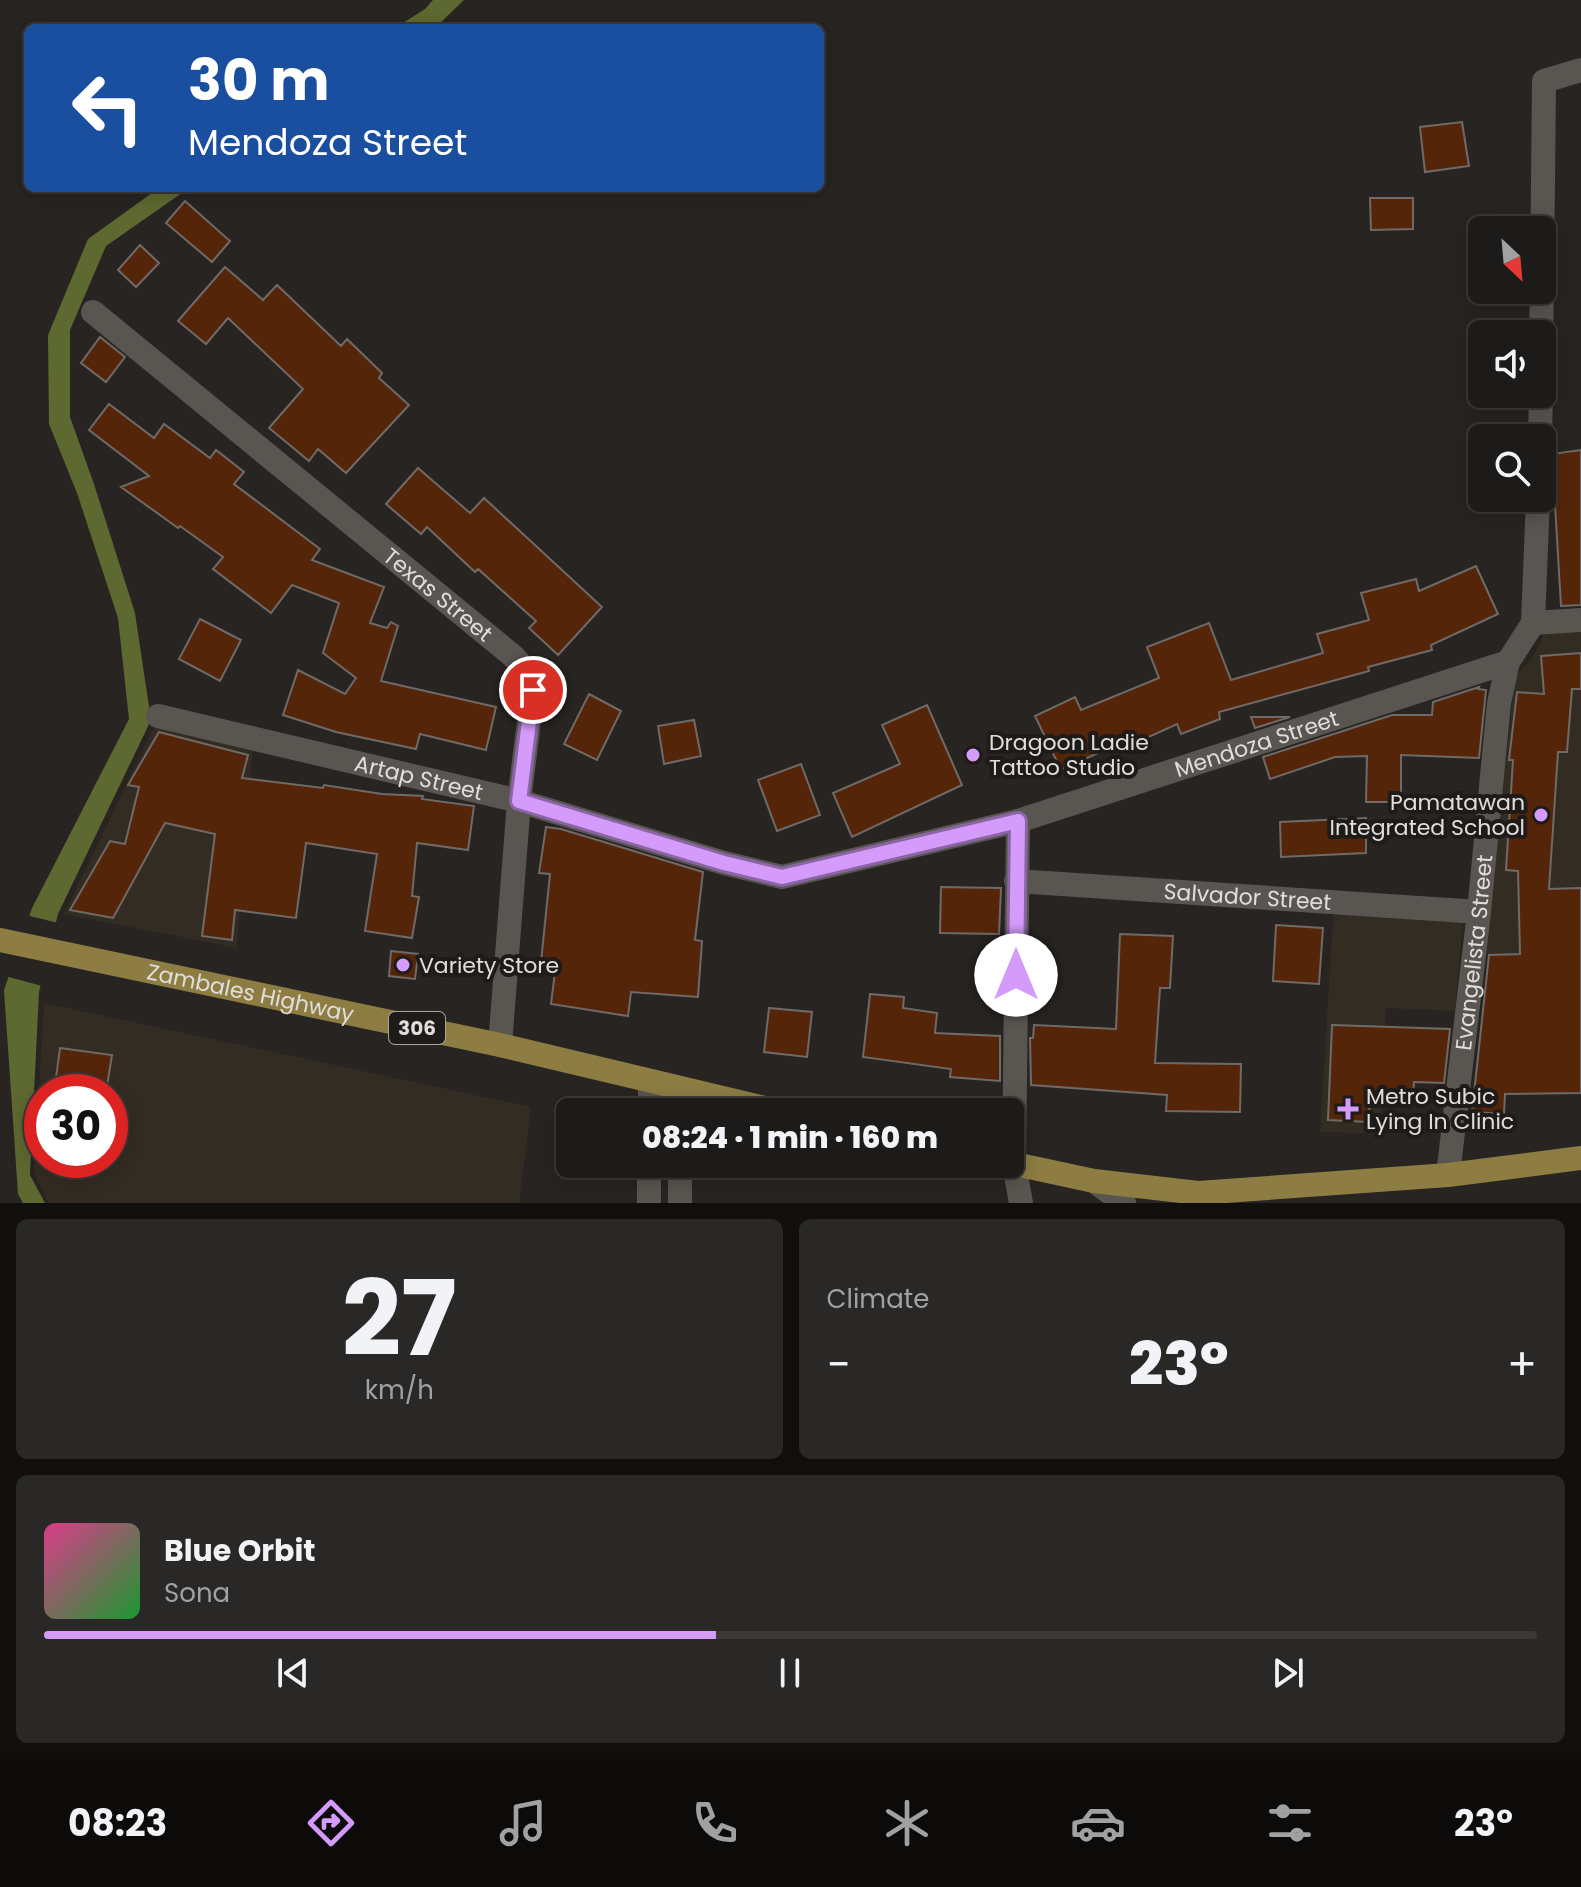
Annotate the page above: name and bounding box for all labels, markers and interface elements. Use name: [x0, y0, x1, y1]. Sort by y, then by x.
text: 30 m: [188, 41, 330, 120]
icon: left: [56, 56, 160, 160]
text: Mendoza Street: [188, 117, 467, 168]
north arrow: [1468, 216, 1556, 304]
map controls: [1468, 216, 1556, 512]
button: sound: [1468, 320, 1556, 408]
button: search: [1468, 424, 1556, 512]
street label: Texas Street: [377, 541, 499, 649]
pin: [499, 656, 567, 724]
icon: arrive: [511, 668, 555, 712]
street label: Mendoza Street: [1171, 703, 1343, 785]
place label: Dragoon Ladie Tattoo Studio: [989, 727, 1149, 783]
marker: Dragoon Ladie Tattoo Studio: [964, 746, 982, 764]
street label: Artap Street: [351, 748, 486, 808]
place label: Pamatawan Integrated School: [1330, 787, 1525, 843]
marker: Pamatawan Integrated School: [1532, 806, 1550, 824]
street label: Evangelista Street: [1448, 853, 1500, 1052]
street label: Salvador Street: [1163, 876, 1332, 918]
position arrow: [974, 933, 1058, 1017]
place label: Variety Store: [419, 950, 559, 981]
street label: Zambales Highway: [144, 956, 357, 1030]
marker: Variety Store: [394, 956, 412, 974]
road number: 306: [389, 1012, 445, 1044]
speed limit sign: 30: [24, 1074, 128, 1178]
place label: Metro Subic Lying In Clinic: [1366, 1081, 1514, 1137]
marker: Metro Subic Lying In Clinic: [1337, 1098, 1359, 1120]
text: 08:24 · 1 min · 160 m: [642, 1116, 938, 1159]
text: 27: [342, 1246, 457, 1391]
text: Climate: [827, 1281, 929, 1317]
text: 23°: [1129, 1322, 1229, 1406]
text: −: [827, 1334, 851, 1395]
text: +: [1507, 1334, 1537, 1395]
text: km/h: [365, 1372, 434, 1408]
text: Blue Orbit: [164, 1529, 316, 1572]
text: Sona: [164, 1575, 230, 1611]
icon: previous: [271, 1651, 315, 1695]
icon: pause: [768, 1651, 812, 1695]
icon: next: [1266, 1651, 1310, 1695]
icon: directions: [303, 1795, 359, 1851]
icon: music: [495, 1795, 551, 1851]
icon: phone: [687, 1795, 743, 1851]
icon: climate: [879, 1795, 935, 1851]
icon: car: [1070, 1795, 1126, 1851]
icon: filters: [1262, 1795, 1318, 1851]
text: 08:23: [68, 1798, 167, 1849]
text: 23°: [1454, 1798, 1513, 1849]

